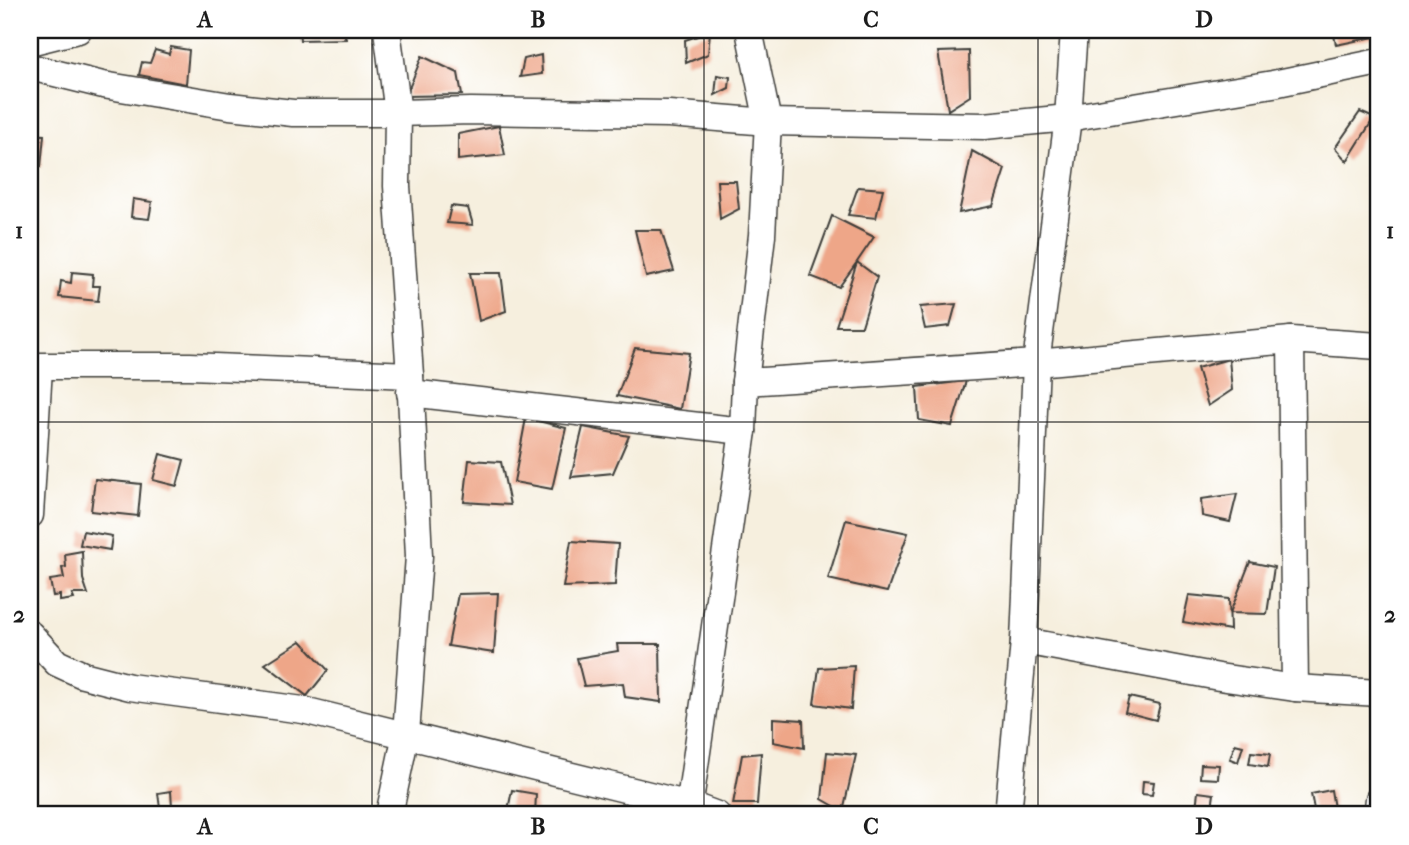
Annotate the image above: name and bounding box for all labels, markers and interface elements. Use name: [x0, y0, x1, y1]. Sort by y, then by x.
text: A: [196, 6, 214, 33]
text: B: [531, 6, 546, 33]
text: C: [863, 6, 879, 33]
text: D: [1195, 6, 1213, 33]
text: 1: [15, 217, 23, 244]
text: 1: [1386, 217, 1394, 244]
text: 2: [13, 601, 25, 628]
text: 2: [1384, 601, 1396, 628]
text: A: [196, 813, 214, 840]
text: B: [531, 813, 546, 840]
text: C: [863, 813, 879, 840]
text: D: [1195, 813, 1213, 840]

